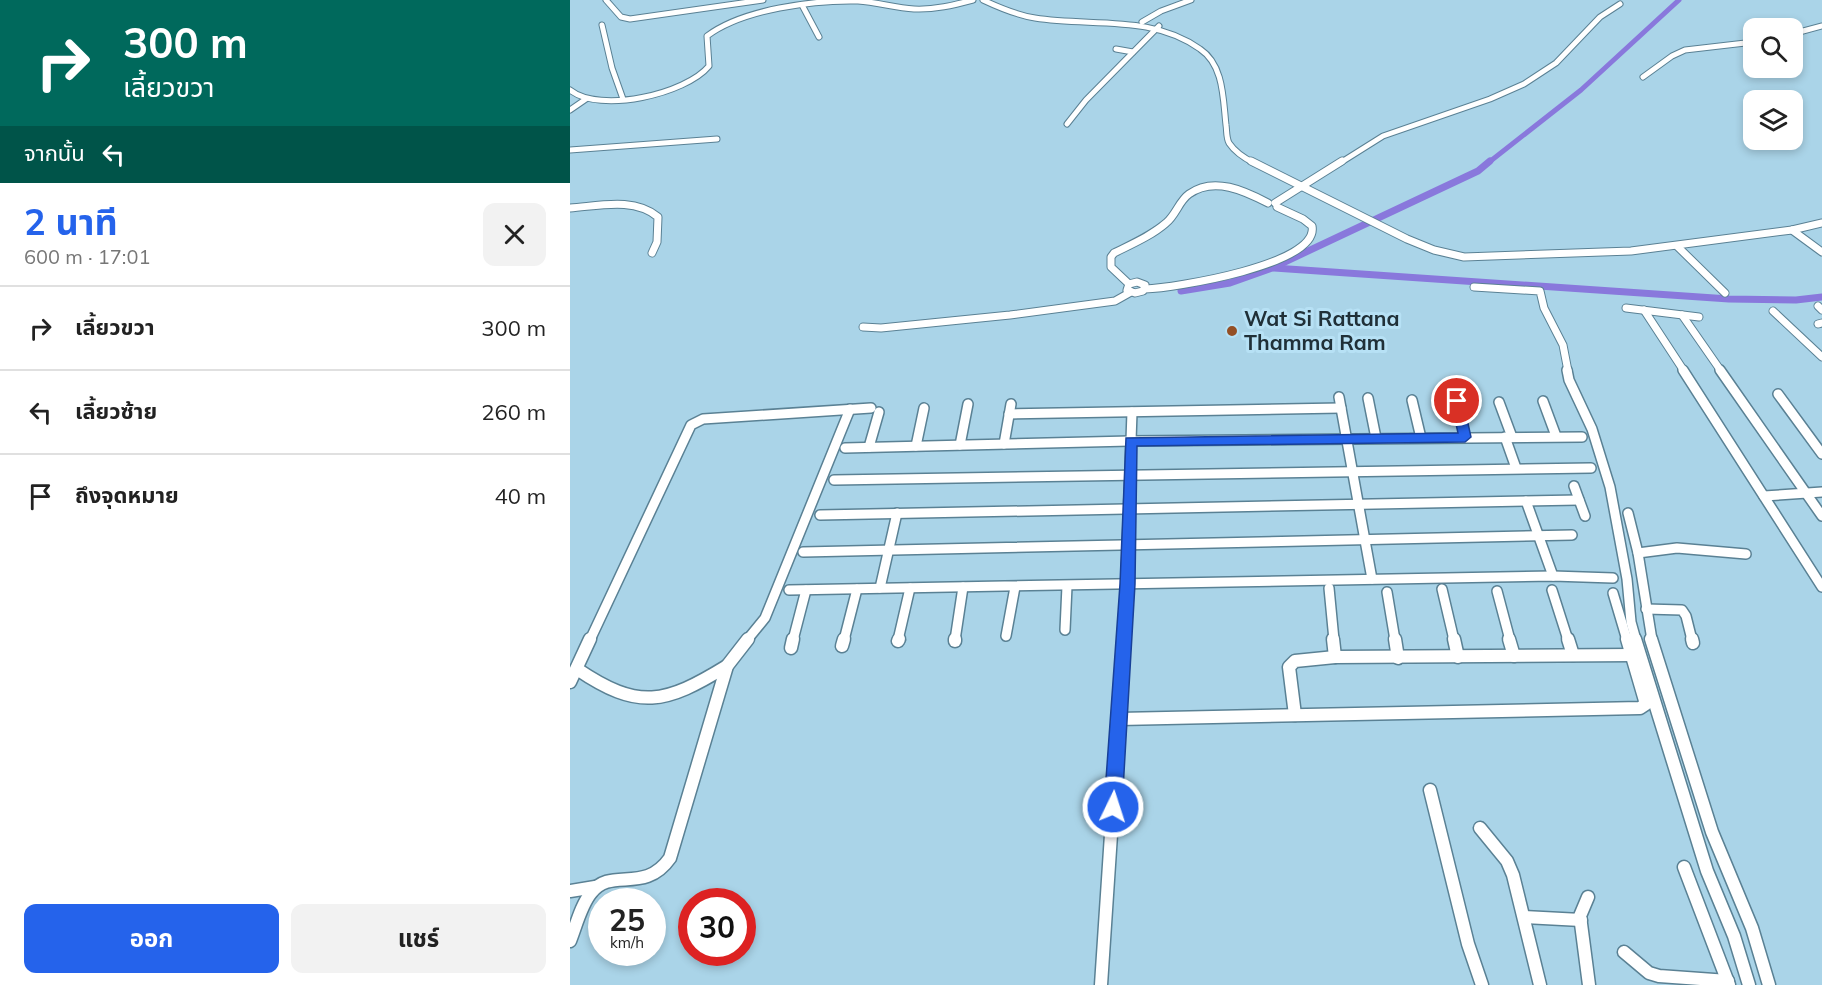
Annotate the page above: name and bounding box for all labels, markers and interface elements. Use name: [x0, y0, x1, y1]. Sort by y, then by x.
text: 300 m: [123, 16, 248, 69]
map controls: [1743, 18, 1803, 150]
button: search: [1743, 18, 1803, 78]
icon: right: [24, 24, 102, 102]
text: เลี้ยวขวา: [123, 70, 214, 104]
button: layers: [1743, 90, 1803, 150]
icon: left: [97, 138, 130, 171]
text: จากนั้น: [24, 139, 85, 167]
text: 2 นาที: [24, 199, 118, 244]
button: close: [483, 203, 546, 266]
text: 600 m · 17:01: [24, 244, 150, 269]
place label: Wat Si Rattana Thamma Ram: [1244, 305, 1399, 355]
icon: right: [24, 312, 57, 345]
text: เลี้ยวขวา: [75, 313, 155, 341]
text: 300 m: [481, 314, 546, 342]
marker: Wat Si Rattana Thamma Ram: [1225, 324, 1239, 338]
pin: [1431, 375, 1482, 426]
icon: arrive: [1440, 384, 1473, 417]
icon: left: [24, 396, 57, 429]
text: เลี้ยวซ้าย: [75, 397, 157, 425]
text: 260 m: [481, 398, 546, 426]
icon: arrive: [24, 480, 57, 513]
text: ถึงจุดหมาย: [75, 481, 179, 509]
text: 40 m: [495, 482, 546, 510]
position arrow: [1081, 775, 1145, 839]
speed limit sign: 30: [678, 888, 756, 966]
text: 25: [609, 901, 645, 939]
button: ออก: [24, 904, 279, 973]
button: แชร์: [291, 904, 546, 973]
text: km/h: [610, 933, 644, 952]

